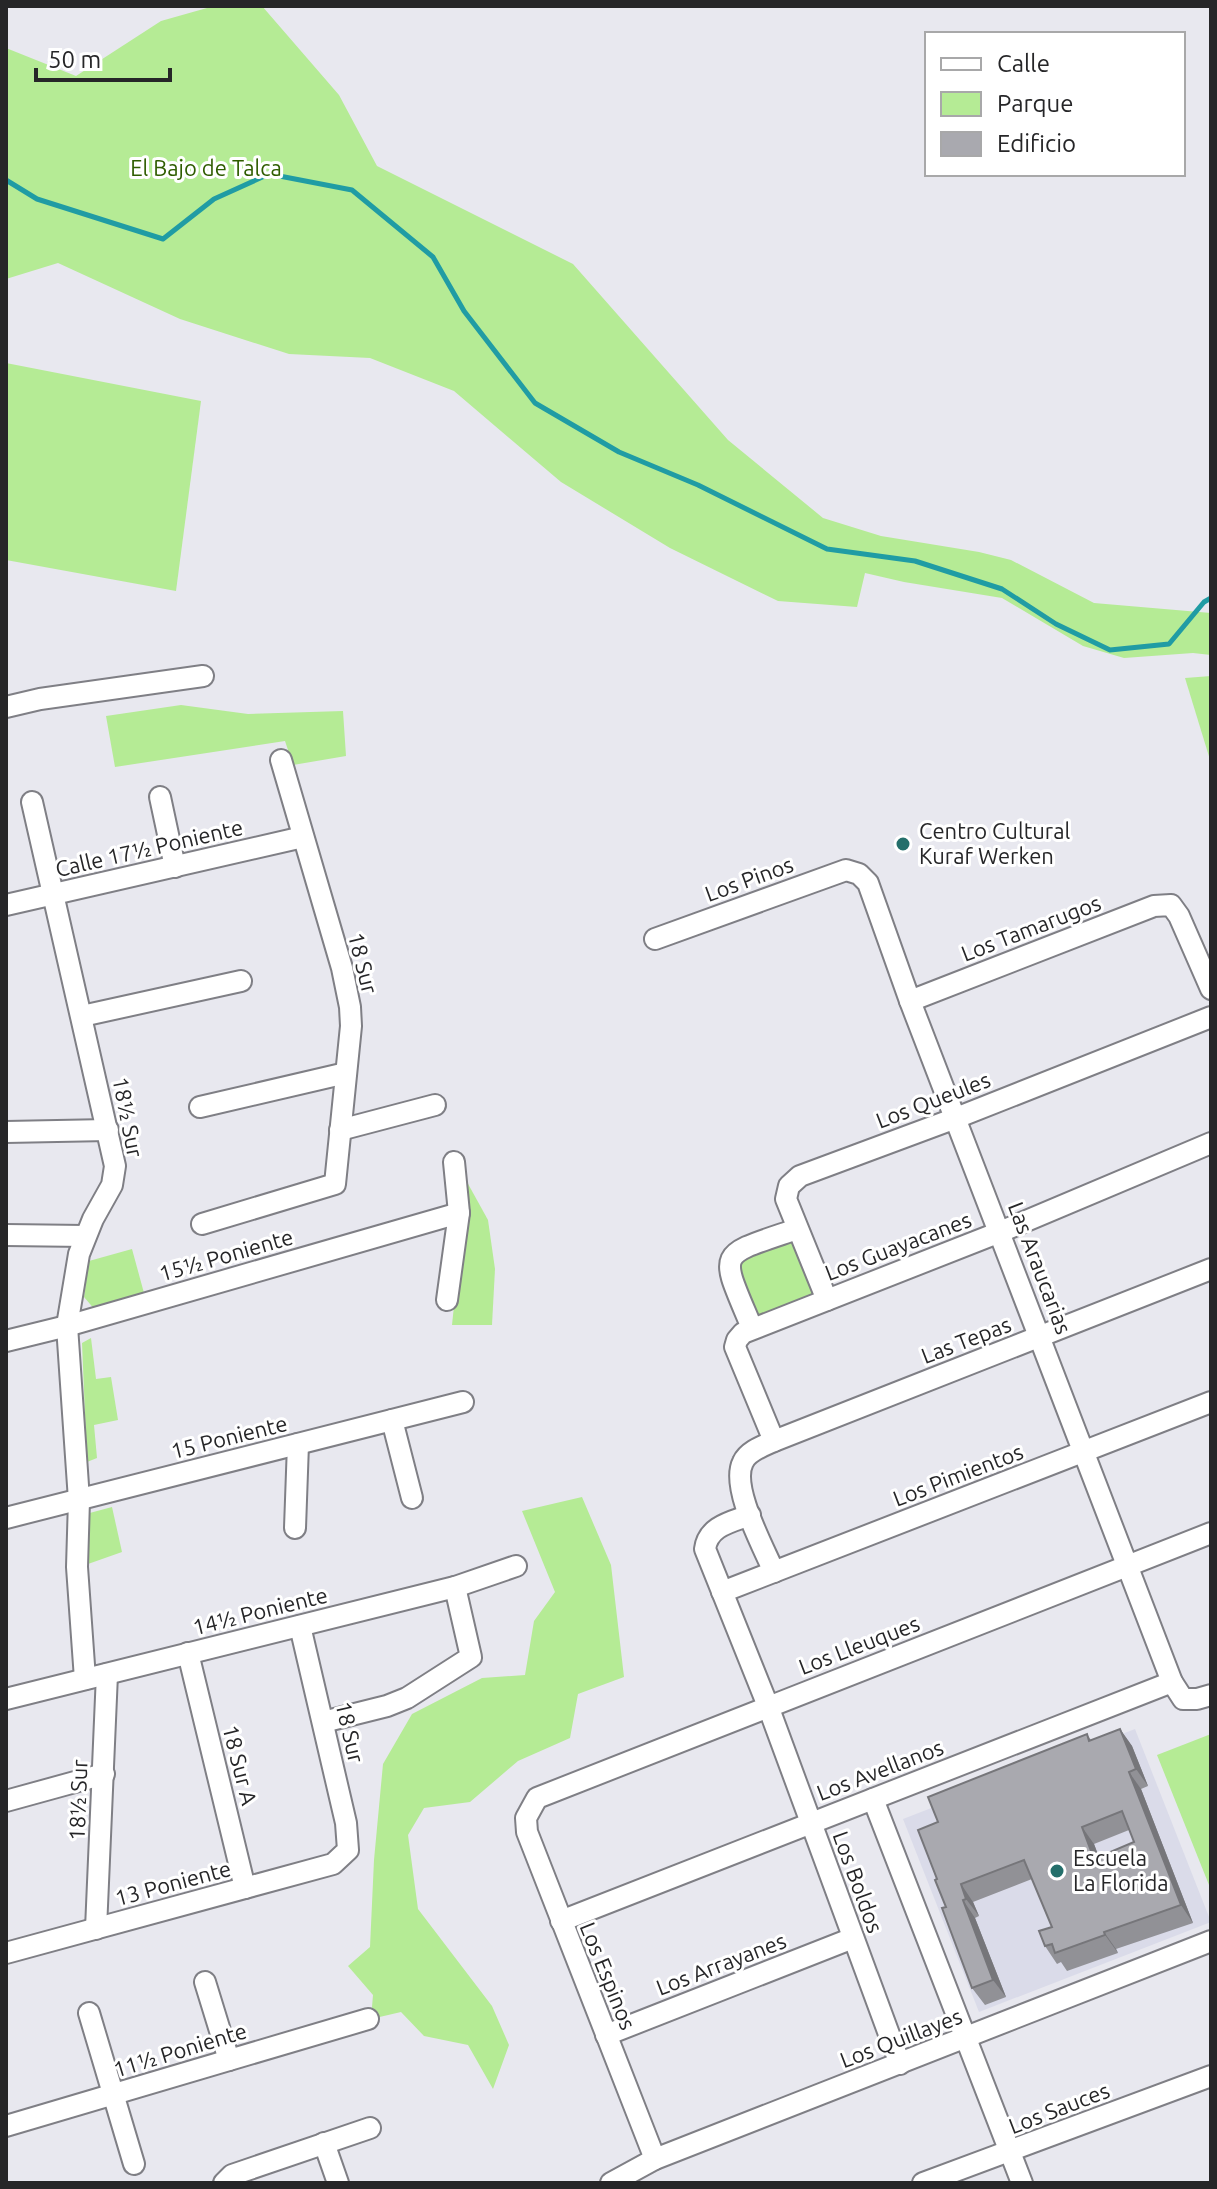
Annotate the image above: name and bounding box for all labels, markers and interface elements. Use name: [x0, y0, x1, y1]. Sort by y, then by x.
scale bar: [36, 32, 170, 82]
legend: [925, 32, 1185, 176]
text: 50 m: [48, 46, 101, 73]
text: Calle: [997, 50, 1050, 77]
text: Parque: [997, 90, 1074, 117]
text: Edificio: [997, 130, 1076, 157]
park label: El Bajo de Talca: [130, 155, 282, 180]
street label: Calle 17½ Poniente: [53, 814, 245, 881]
place label: Centro Cultural Kuraf Werken: [919, 818, 1070, 868]
marker: Centro Cultural Kuraf Werken: [894, 835, 912, 853]
street label: Los Pinos: [701, 851, 796, 906]
street label: Los Tamarugos: [957, 889, 1104, 966]
street label: 18 Sur: [344, 930, 383, 997]
street label: Los Queules: [872, 1066, 994, 1133]
street label: 18½ Sur: [108, 1075, 149, 1160]
street label: Las Araucarias: [1004, 1198, 1077, 1337]
street label: Los Guayacanes: [821, 1206, 975, 1285]
street label: 15½ Poniente: [156, 1223, 296, 1286]
street label: Las Tepas: [917, 1311, 1014, 1368]
street label: 15 Poniente: [168, 1410, 290, 1463]
street label: Los Pimientos: [889, 1438, 1026, 1511]
street label: 14½ Poniente: [190, 1582, 330, 1639]
street label: Los Lleuques: [795, 1610, 923, 1679]
street label: 18 Sur: [331, 1699, 370, 1766]
street label: 18 Sur A: [218, 1722, 263, 1808]
street label: Los Avellanos: [813, 1734, 947, 1805]
street label: 18½ Sur: [64, 1758, 91, 1841]
street label: Los Boldos: [829, 1827, 888, 1936]
place label: Escuela La Florida: [1073, 1845, 1169, 1895]
street label: 13 Poniente: [112, 1855, 234, 1910]
marker: Escuela La Florida: [1048, 1862, 1066, 1880]
street label: Los Espinos: [576, 1918, 641, 2033]
street label: Los Arrayanes: [652, 1927, 789, 2000]
street label: Los Quillayes: [836, 2003, 965, 2072]
street label: 11½ Poniente: [110, 2017, 250, 2082]
street label: Los Sauces: [1005, 2077, 1113, 2138]

